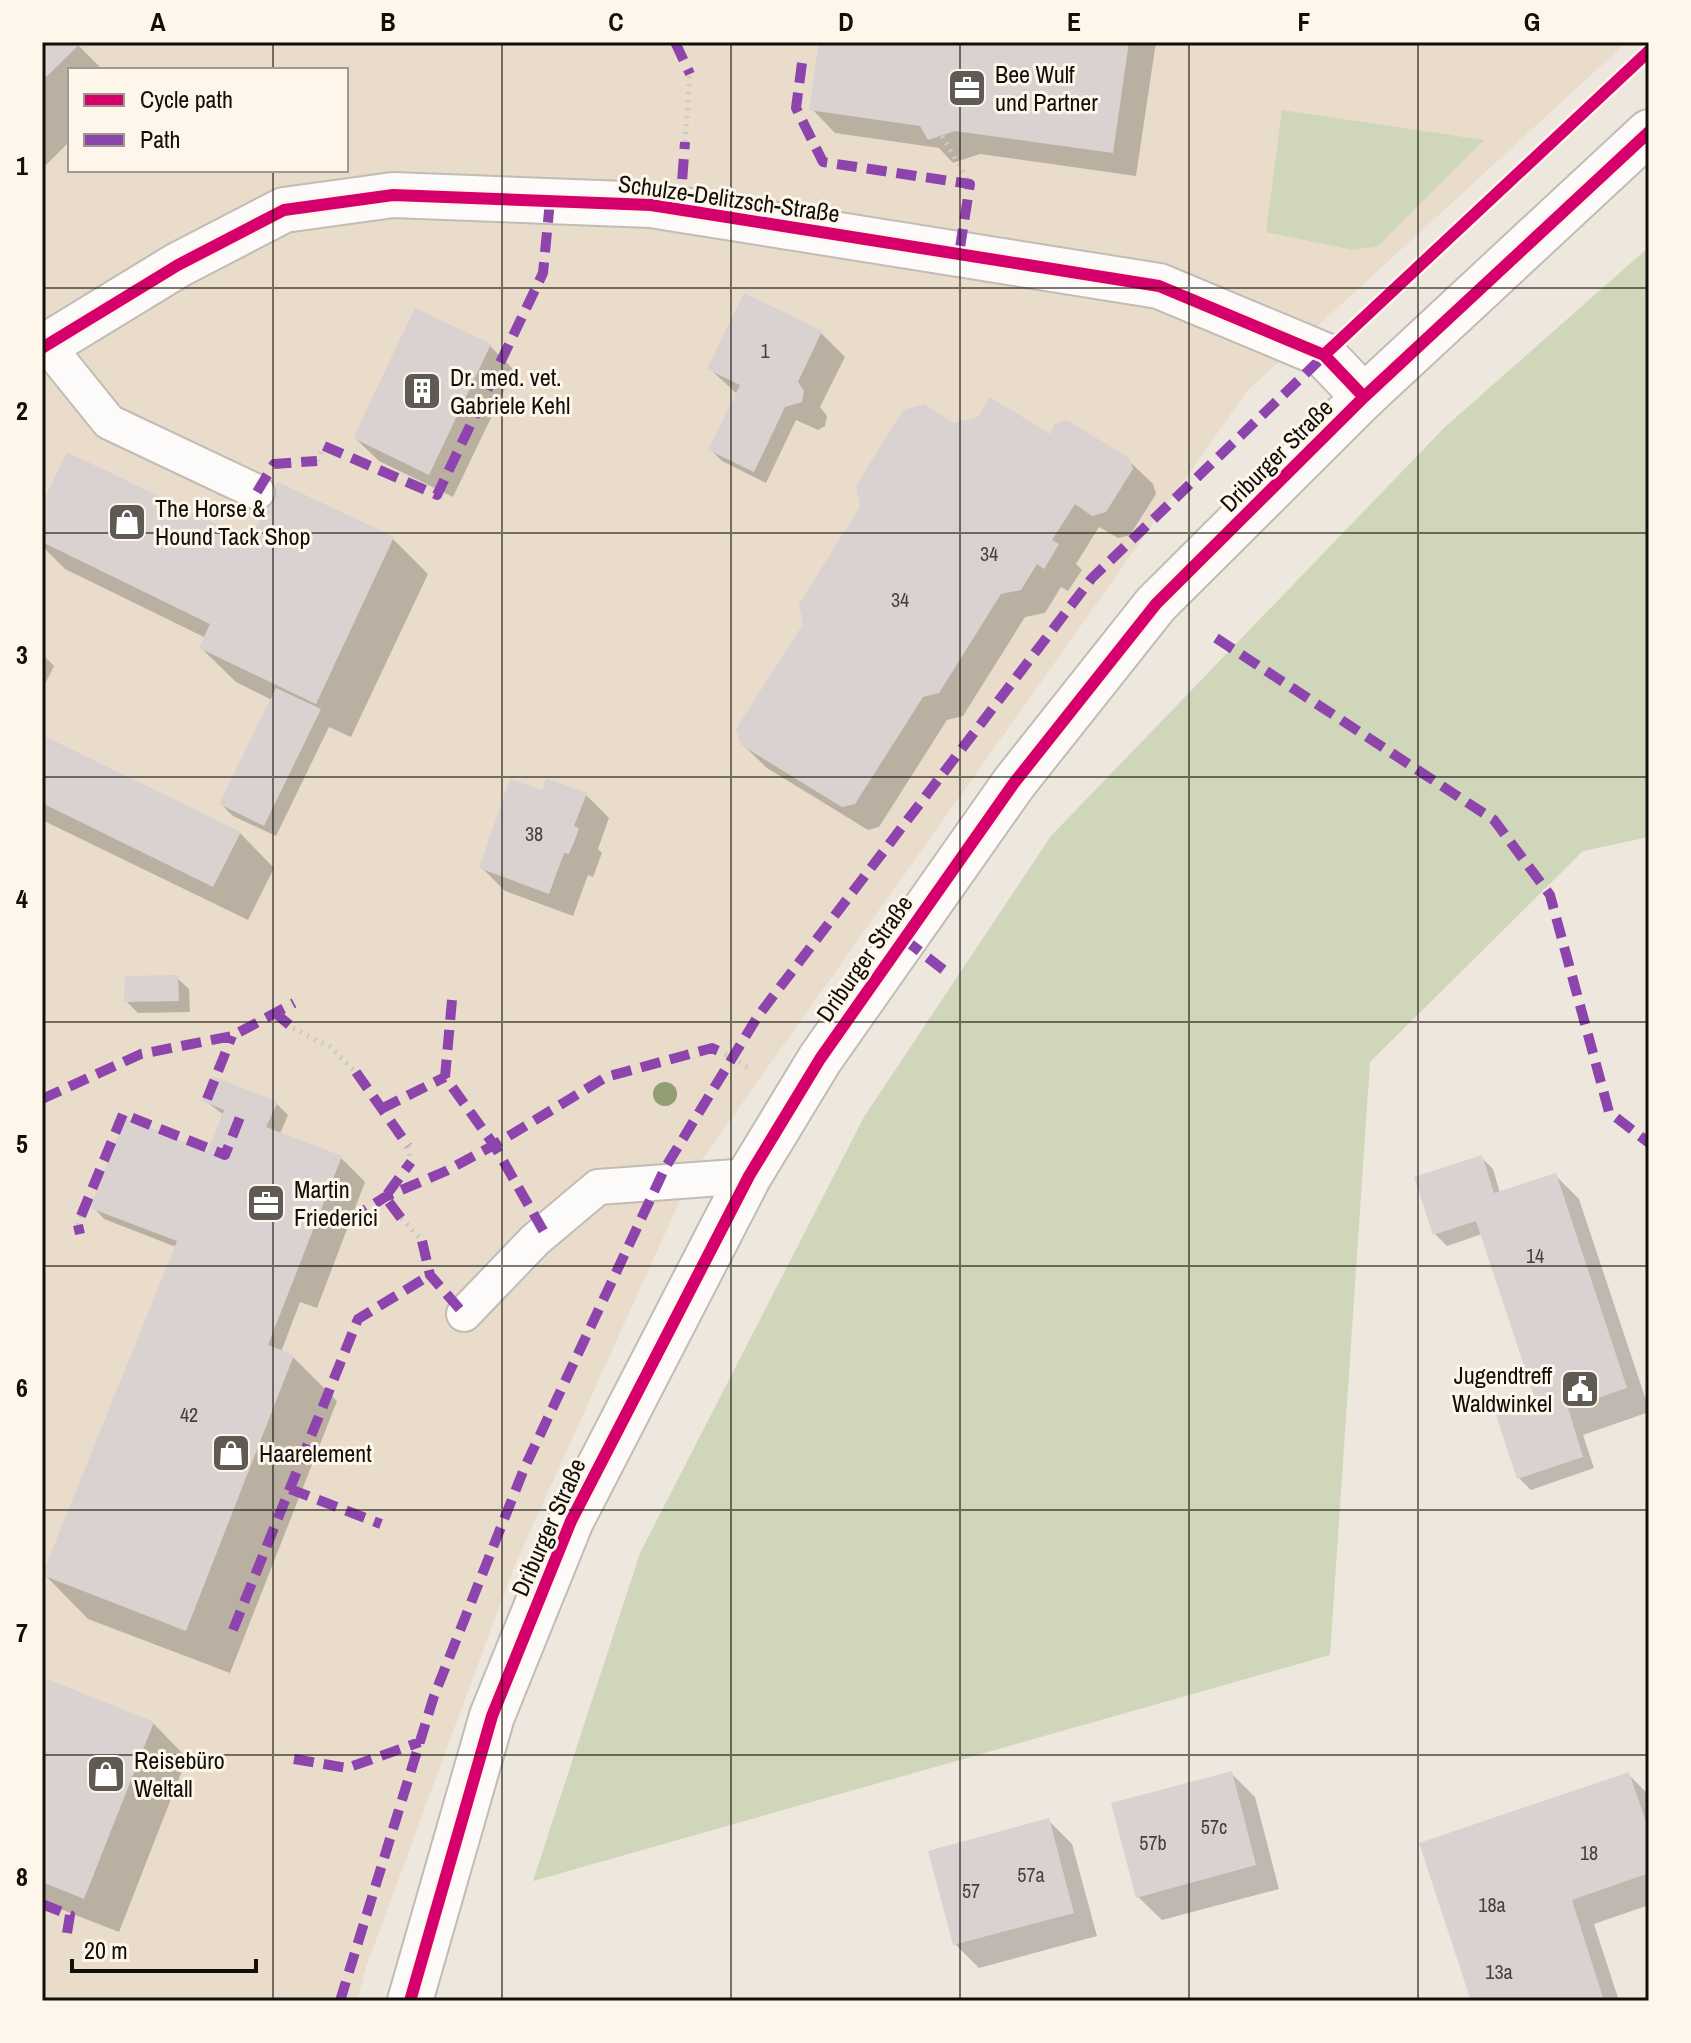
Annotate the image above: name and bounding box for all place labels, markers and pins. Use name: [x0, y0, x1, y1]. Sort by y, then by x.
place label: Bee Wulf und Partner: [995, 58, 1098, 118]
office icon: Bee Wulf und Partner: [946, 67, 988, 109]
place label: Dr. med. vet. Gabriele Kehl: [450, 361, 570, 421]
building icon: Dr. med. vet. Gabriele Kehl: [401, 370, 443, 412]
place label: The Horse & Hound Tack Shop: [155, 492, 310, 552]
shop icon: The Horse & Hound Tack Shop: [106, 501, 148, 543]
place label: Martin Friederici: [294, 1173, 378, 1233]
office icon: Martin Friederici: [245, 1182, 287, 1224]
place label: Jugendtreff Waldwinkel: [1452, 1359, 1552, 1419]
public building icon: Jugendtreff Waldwinkel: [1559, 1368, 1601, 1410]
shop icon: Haarelement: [210, 1432, 252, 1474]
place label: Haarelement: [259, 1437, 372, 1469]
place label: Reisebüro Weltall: [134, 1744, 225, 1804]
shop icon: Reisebüro Weltall: [85, 1753, 127, 1795]

